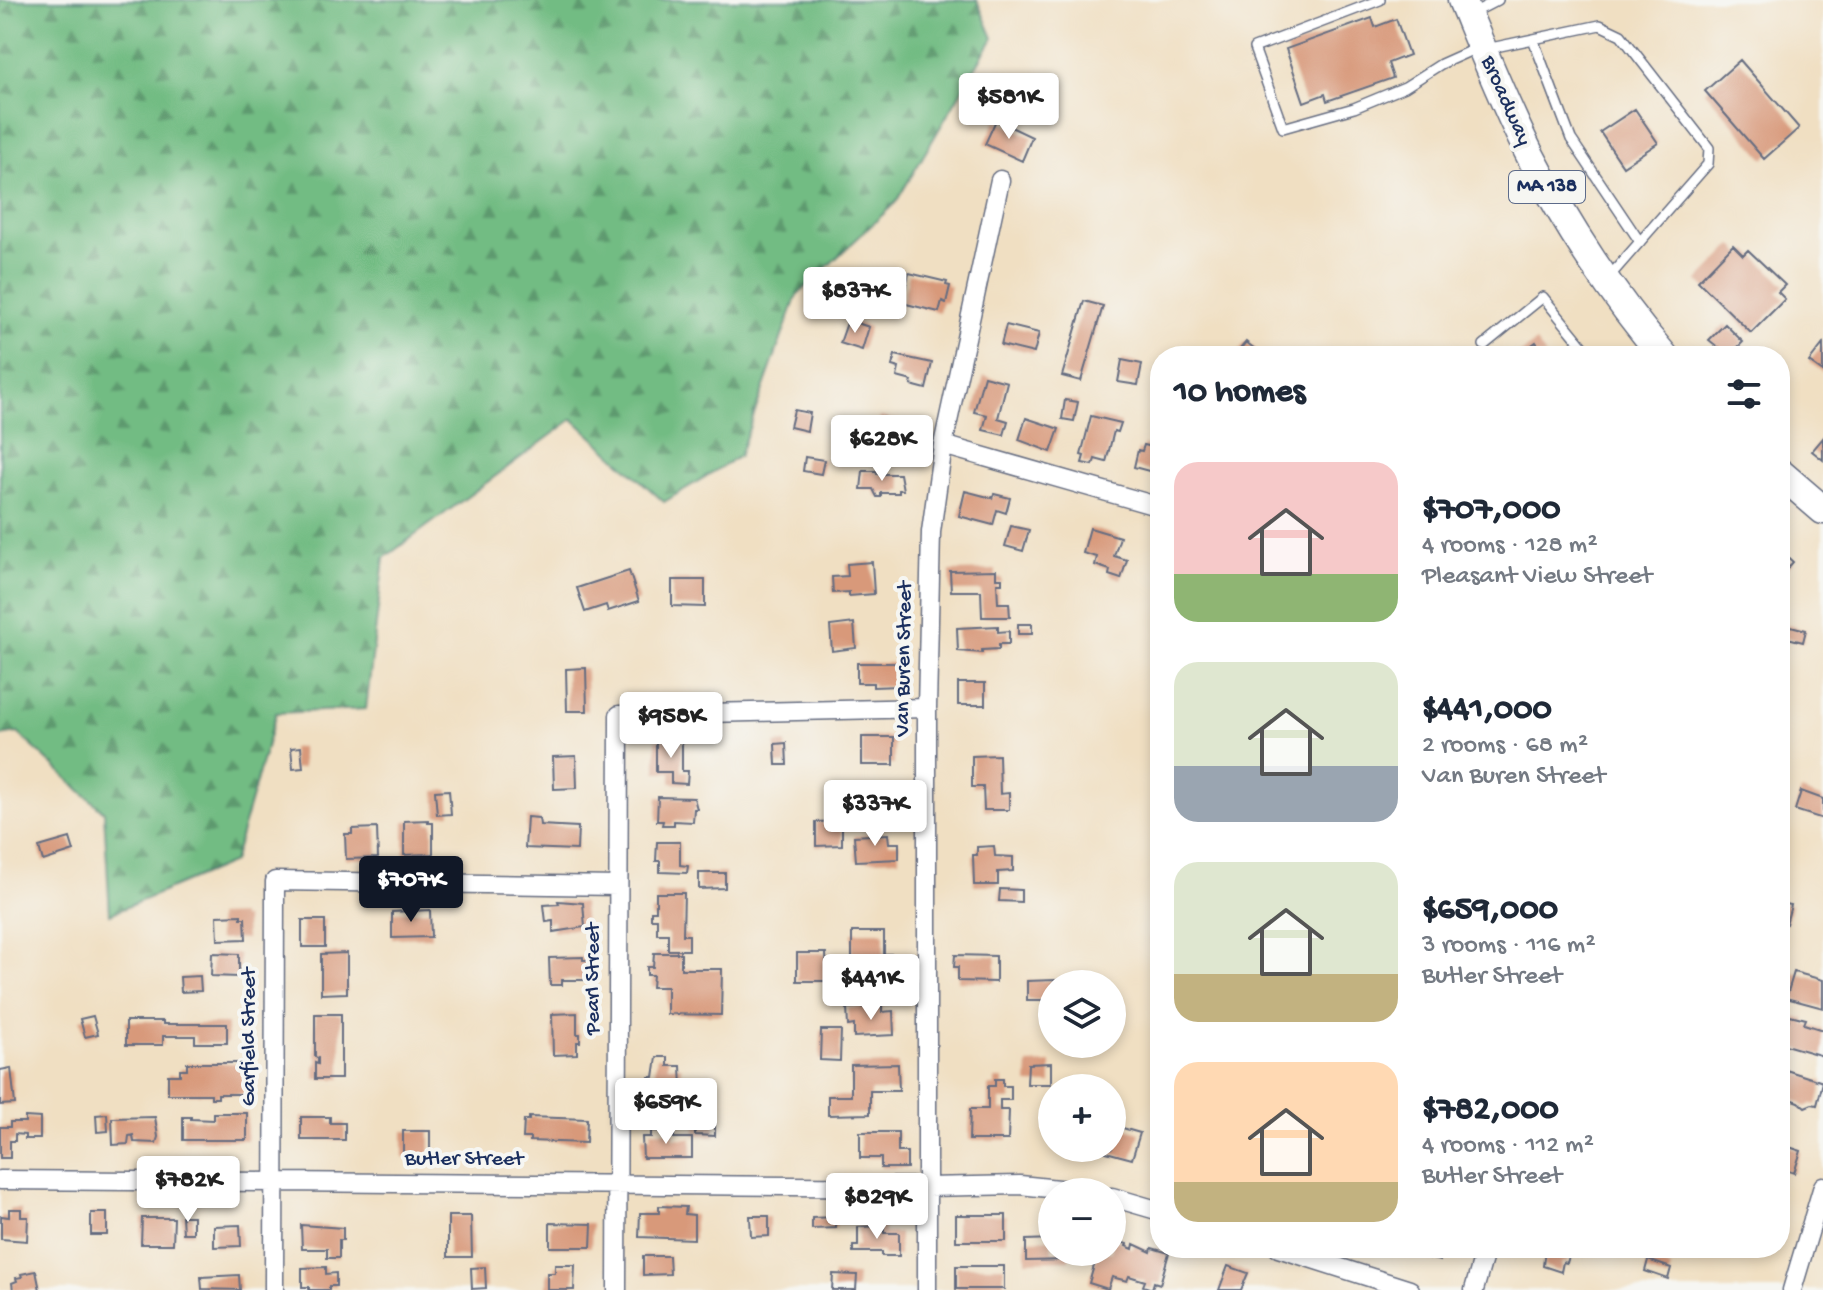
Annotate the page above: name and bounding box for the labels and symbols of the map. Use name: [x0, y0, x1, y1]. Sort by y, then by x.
street label: Broadway: [1473, 51, 1536, 150]
pin: $581K: [953, 73, 1065, 141]
road number: MA 138: [1509, 171, 1585, 203]
pin: $837K: [799, 267, 911, 335]
pin: $628K: [826, 415, 938, 483]
street label: Van Buren Street: [891, 579, 919, 738]
pin: $958K: [615, 692, 727, 760]
pin: $337K: [819, 780, 931, 848]
pin: $707K: [355, 856, 467, 924]
street label: Pearl Street: [581, 921, 607, 1036]
pin: $441K: [815, 954, 927, 1022]
street label: Garfield Street: [237, 966, 263, 1106]
pin: $659K: [610, 1078, 722, 1146]
street label: Butler Street: [404, 1147, 525, 1173]
pin: $782K: [132, 1156, 244, 1224]
pin: $829K: [821, 1173, 933, 1241]

